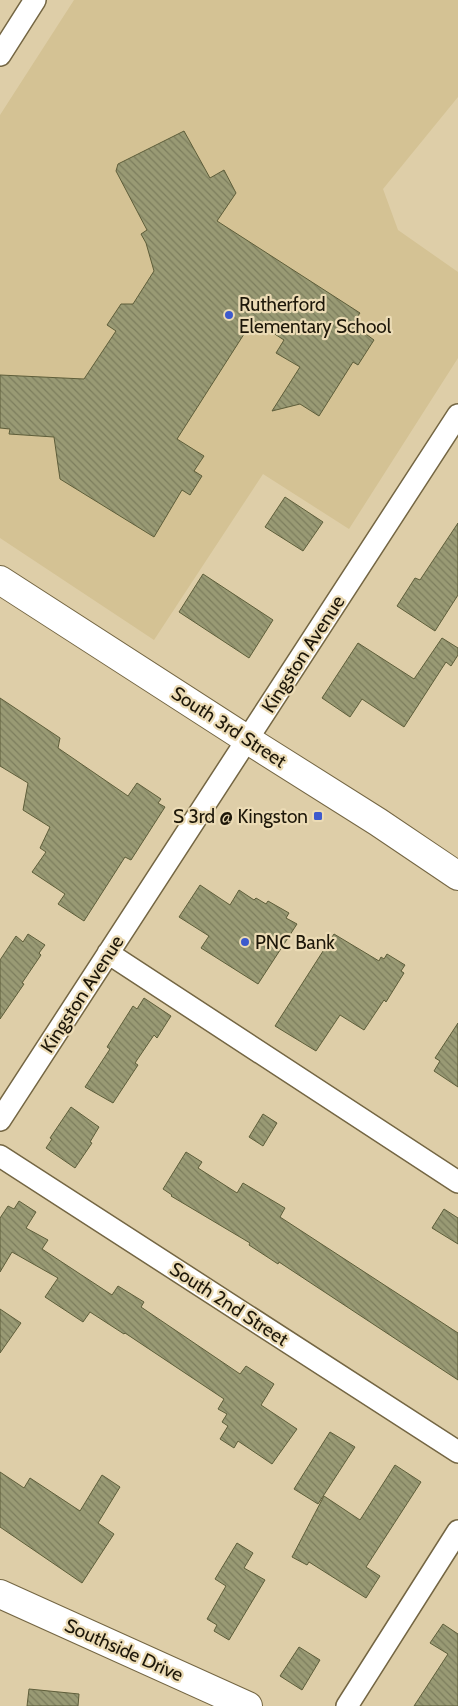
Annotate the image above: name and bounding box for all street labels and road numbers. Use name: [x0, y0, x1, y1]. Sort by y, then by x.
street label: Kingston Avenue: [257, 591, 350, 717]
street label: South 3rd Street: [167, 681, 291, 773]
street label: Kingston Avenue: [36, 931, 129, 1057]
street label: South 2nd Street: [165, 1257, 293, 1351]
street label: Southside Drive: [61, 1614, 187, 1686]

